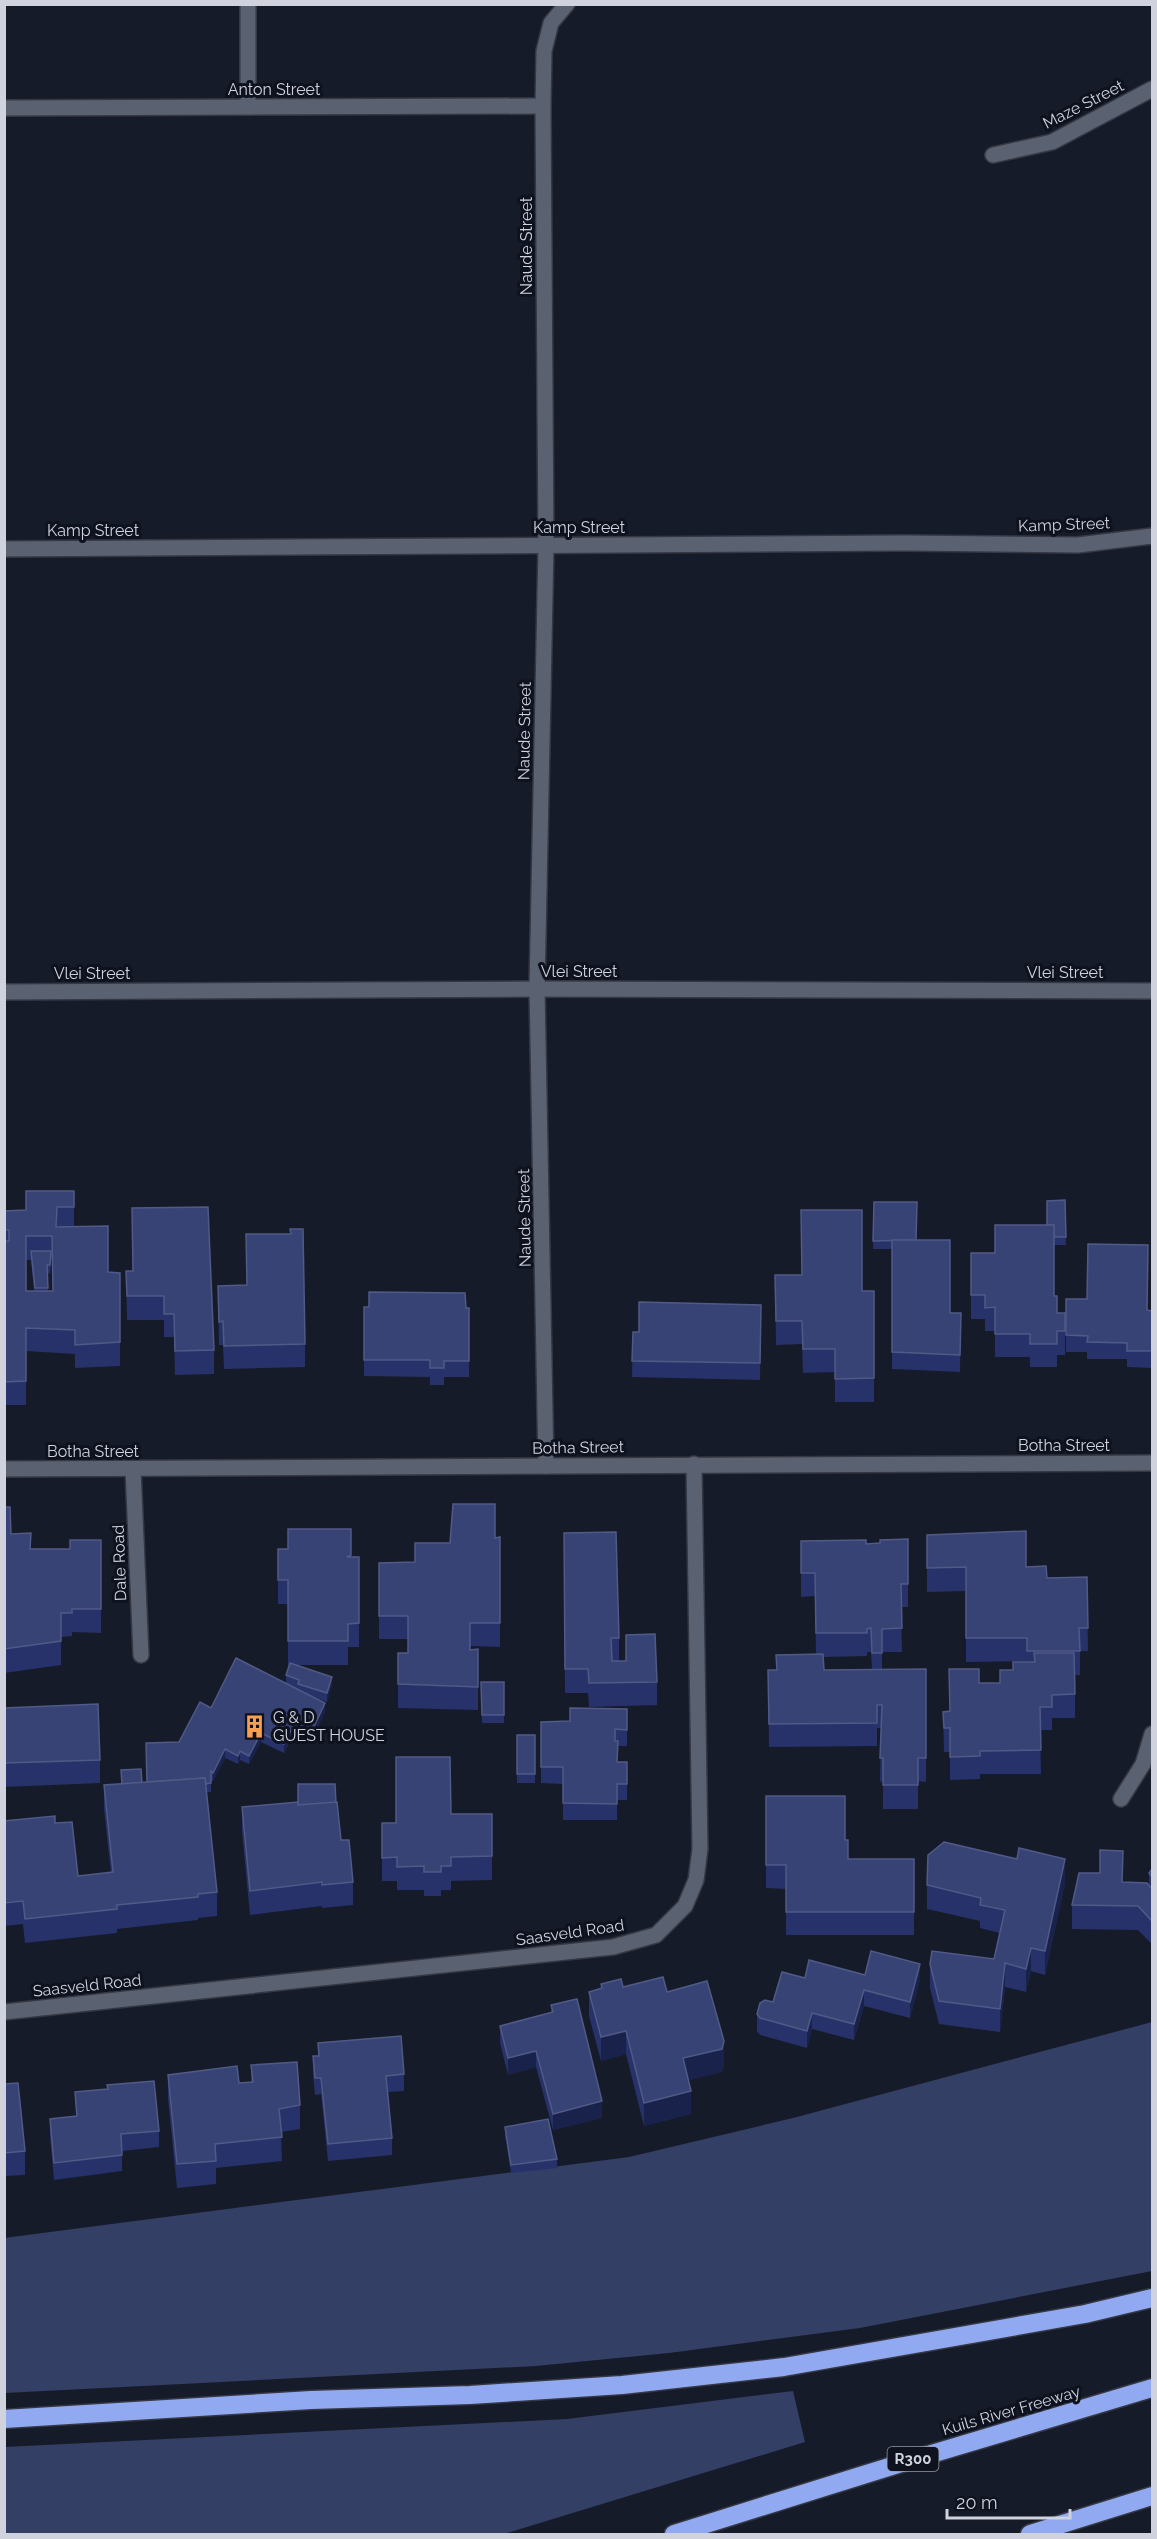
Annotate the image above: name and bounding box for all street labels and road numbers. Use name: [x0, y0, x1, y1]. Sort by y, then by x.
street label: Maze Street: [1040, 76, 1127, 133]
street label: Anton Street: [228, 80, 321, 99]
street label: Naude Street: [517, 196, 536, 295]
street label: Kamp Street: [1018, 513, 1111, 536]
street label: Kamp Street: [533, 518, 626, 537]
street label: Kamp Street: [47, 521, 140, 540]
street label: Naude Street: [514, 681, 535, 780]
street label: Vlei Street: [541, 962, 618, 981]
street label: Vlei Street: [1027, 963, 1104, 982]
street label: Vlei Street: [54, 964, 131, 983]
street label: Naude Street: [514, 1168, 535, 1267]
street label: Botha Street: [1018, 1436, 1111, 1455]
street label: Botha Street: [532, 1437, 625, 1458]
street label: Botha Street: [47, 1442, 140, 1461]
street label: Dale Road: [109, 1524, 130, 1601]
street label: Saasveld Road: [515, 1915, 625, 1949]
street label: Saasveld Road: [32, 1970, 142, 2001]
street label: Kuils River Freeway: [940, 2382, 1083, 2439]
road number: R300: [888, 2447, 938, 2471]

